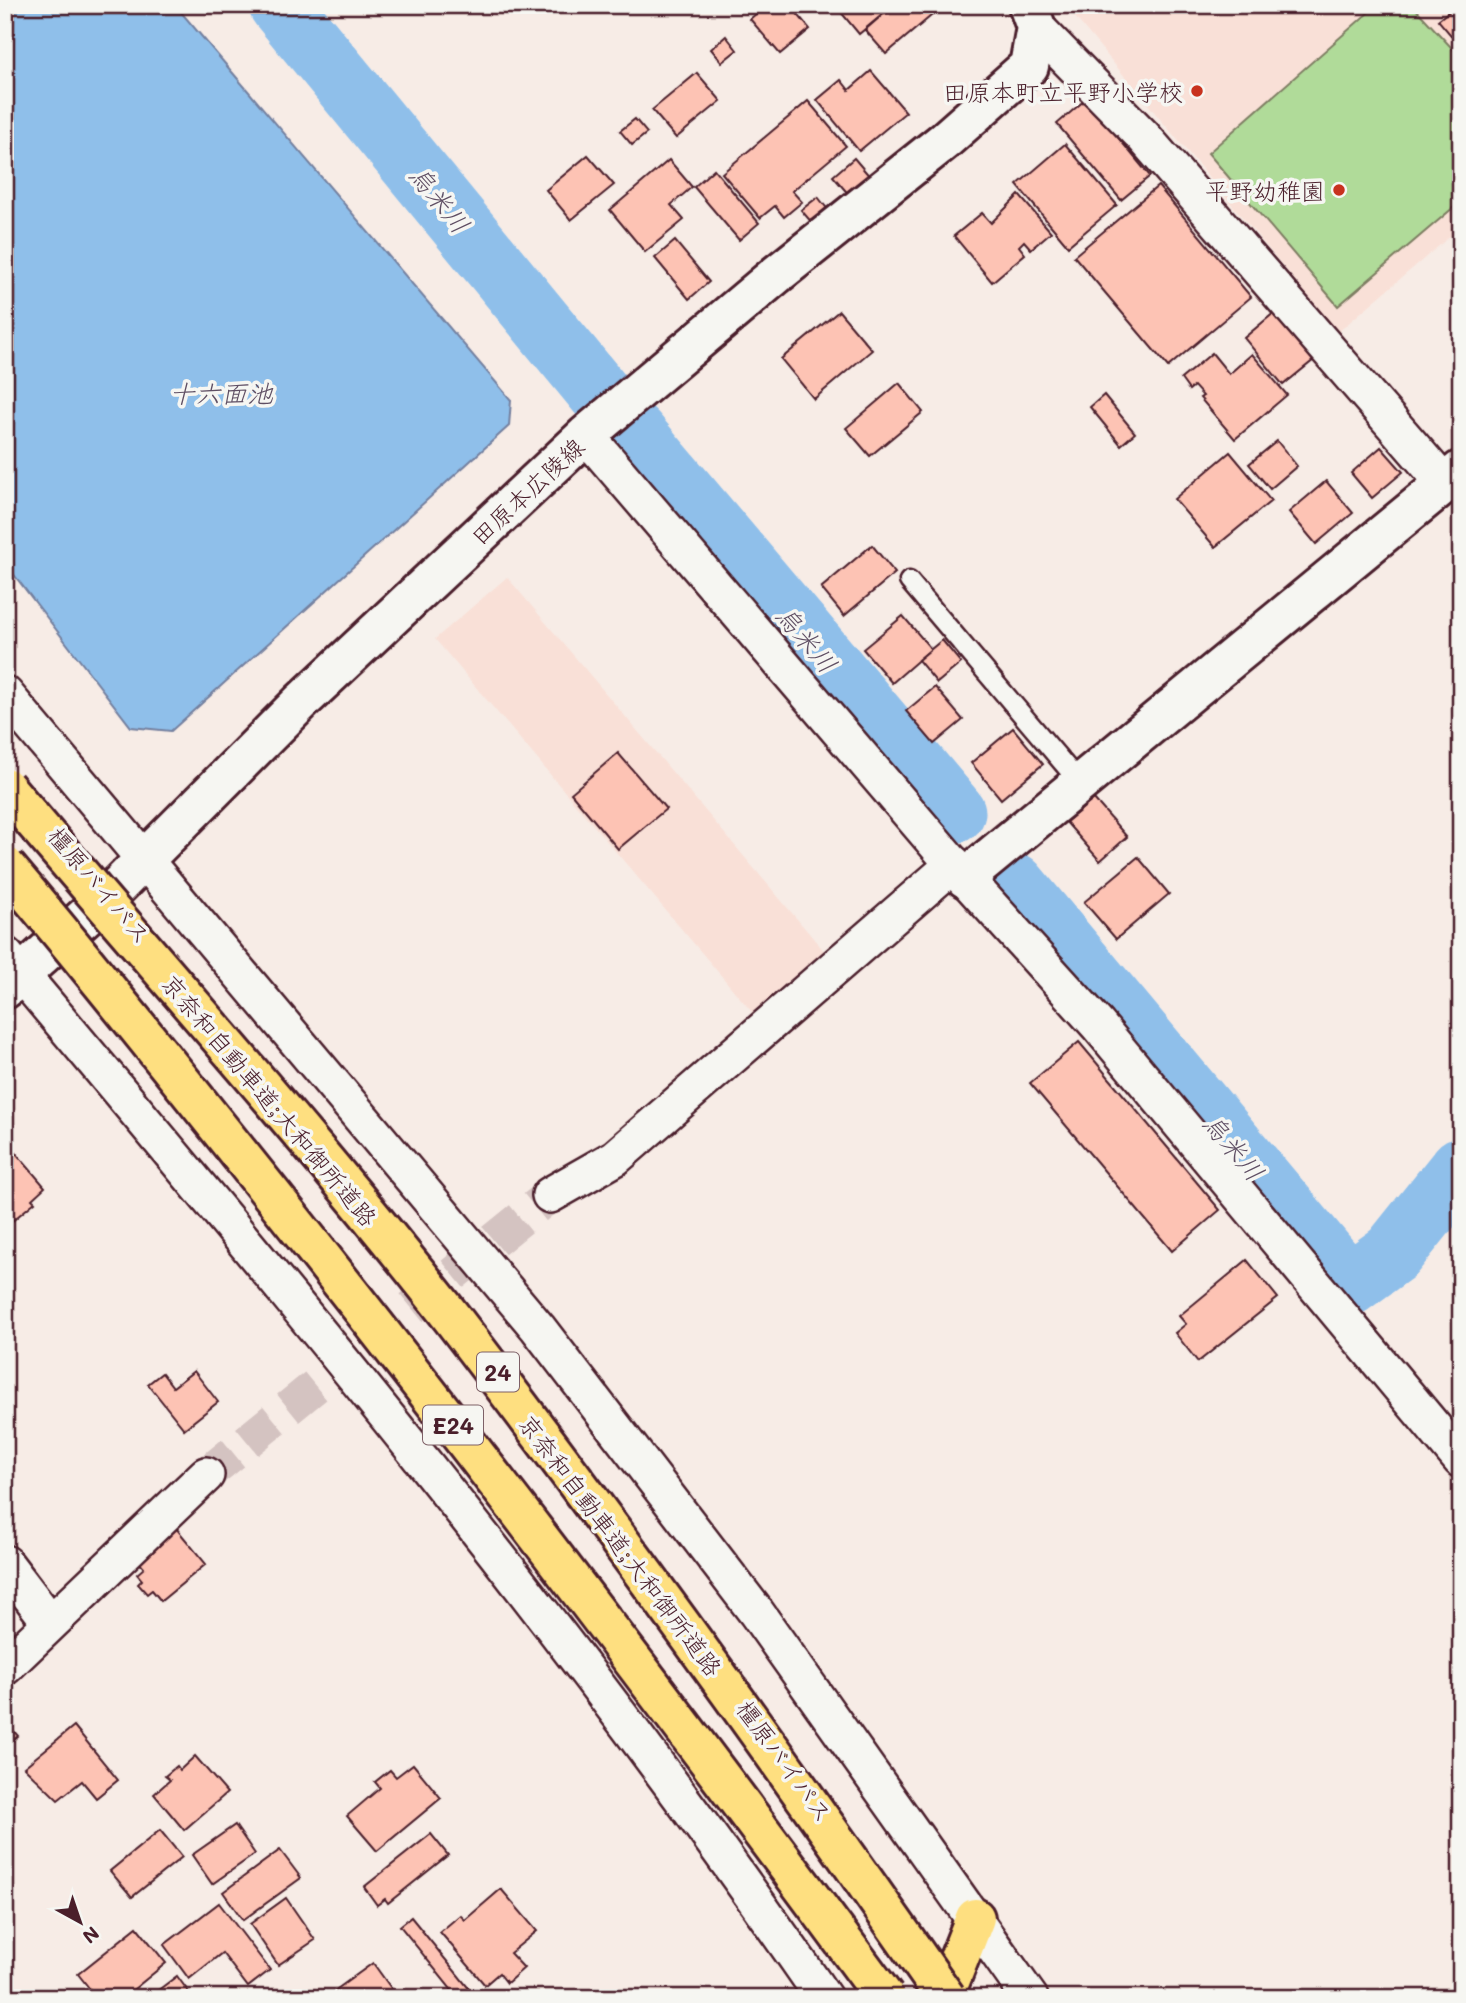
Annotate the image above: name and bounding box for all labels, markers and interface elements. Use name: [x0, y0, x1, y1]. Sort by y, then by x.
place label: 田原本町立平野小学校: [943, 76, 1183, 107]
marker: 田原本町立平野小学校: [1189, 83, 1205, 99]
water label: 烏米川: [402, 158, 478, 240]
place label: 平野幼稚園: [1205, 175, 1325, 206]
marker: 平野幼稚園: [1331, 182, 1347, 198]
water label: 十六面池: [169, 376, 274, 410]
street label: 田原本広陵線: [464, 431, 590, 551]
water label: 烏米川: [769, 598, 845, 680]
street label: 橿原バイパス: [42, 820, 158, 950]
street label: 京奈和自動車道;大和御所道路: [155, 968, 385, 1232]
water label: 烏米川: [1196, 1106, 1272, 1188]
road number: 24: [477, 1352, 519, 1392]
road number: E24: [423, 1406, 483, 1444]
street label: 京奈和自動車道;大和御所道路: [512, 1408, 730, 1682]
street label: 橿原バイパス: [730, 1694, 840, 1828]
north arrow: [46, 1888, 116, 1958]
text: N: [78, 1921, 105, 1950]

